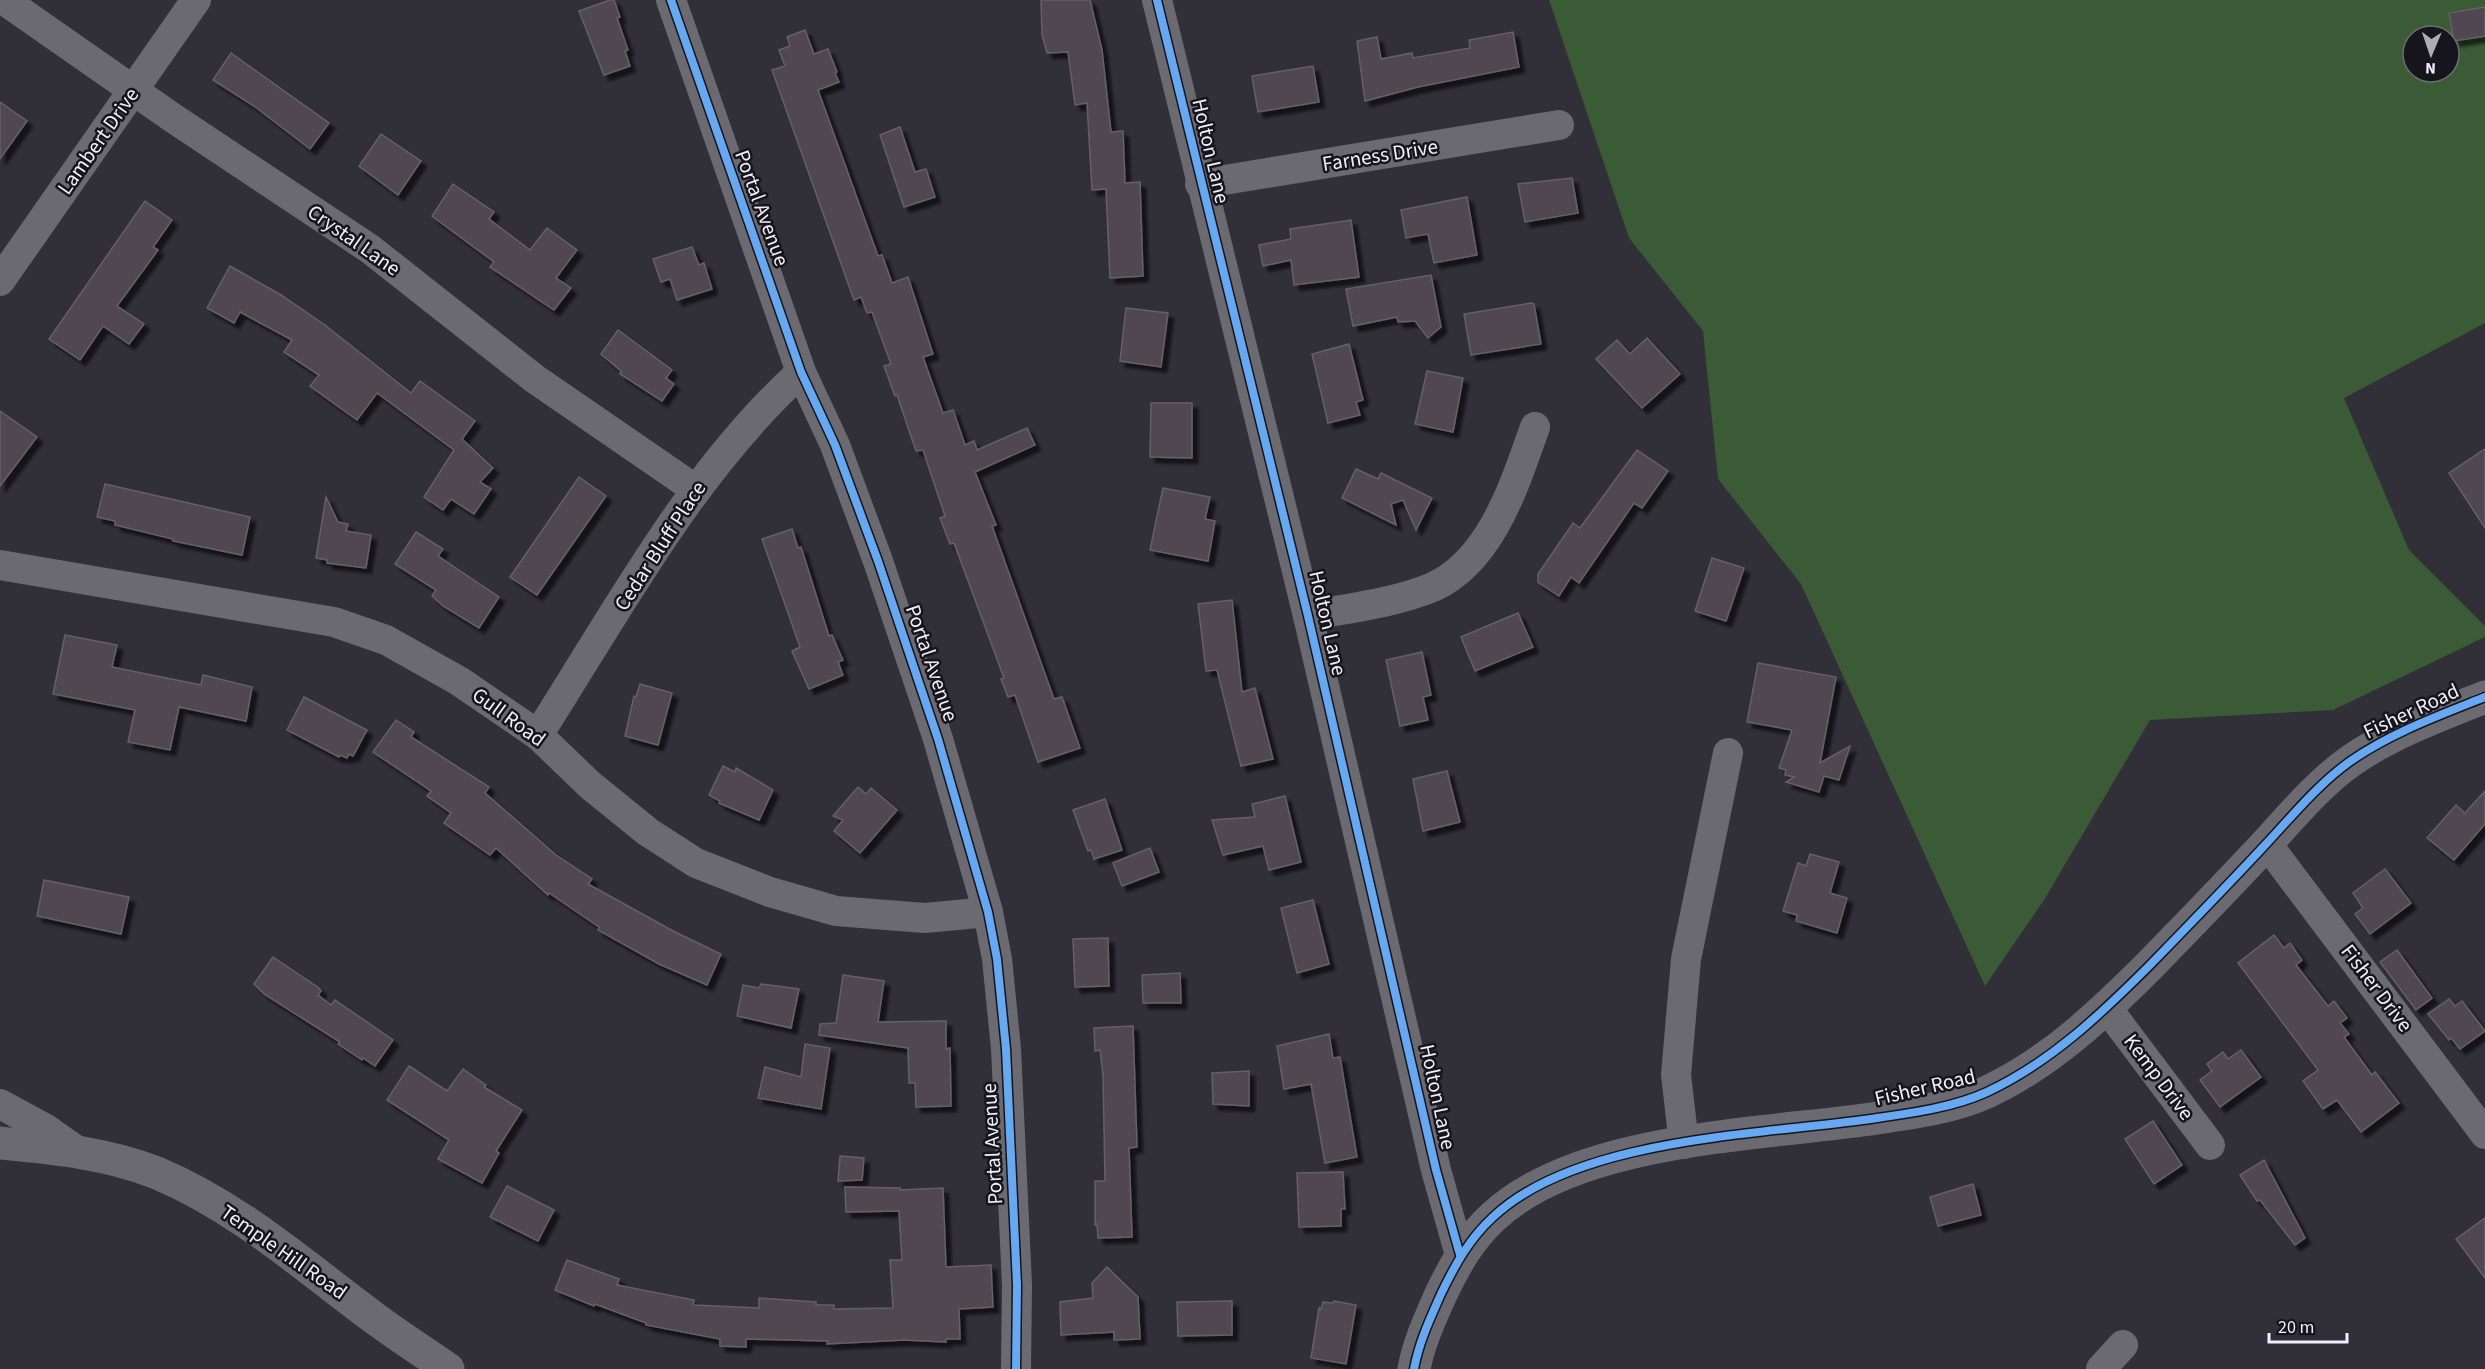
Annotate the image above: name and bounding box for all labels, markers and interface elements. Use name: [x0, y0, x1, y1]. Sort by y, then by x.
north arrow: [2401, 24, 2461, 84]
text: N: [2425, 57, 2436, 79]
street label: Lambert Drive: [50, 81, 146, 201]
street label: Holton Lane: [1184, 95, 1238, 207]
street label: Farness Drive: [1320, 131, 1440, 179]
street label: Portal Avenue: [727, 146, 797, 270]
street label: Crystal Lane: [301, 197, 407, 283]
street label: Cedar Bluff Place: [607, 475, 713, 617]
street label: Holton Lane: [1301, 567, 1355, 679]
street label: Portal Avenue: [898, 601, 966, 725]
street label: Fisher Road: [2358, 676, 2464, 746]
street label: Gull Road: [466, 680, 552, 754]
street label: Fisher Drive: [2334, 938, 2420, 1038]
street label: Kemp Drive: [2117, 1028, 2201, 1126]
street label: Holton Lane: [1412, 1042, 1464, 1152]
street label: Fisher Road: [1872, 1061, 1978, 1113]
street label: Portal Avenue: [974, 1083, 1010, 1205]
street label: Temple Hill Road: [215, 1197, 353, 1307]
scale bar: [2269, 1306, 2347, 1344]
text: 20 m: [2278, 1315, 2314, 1340]

